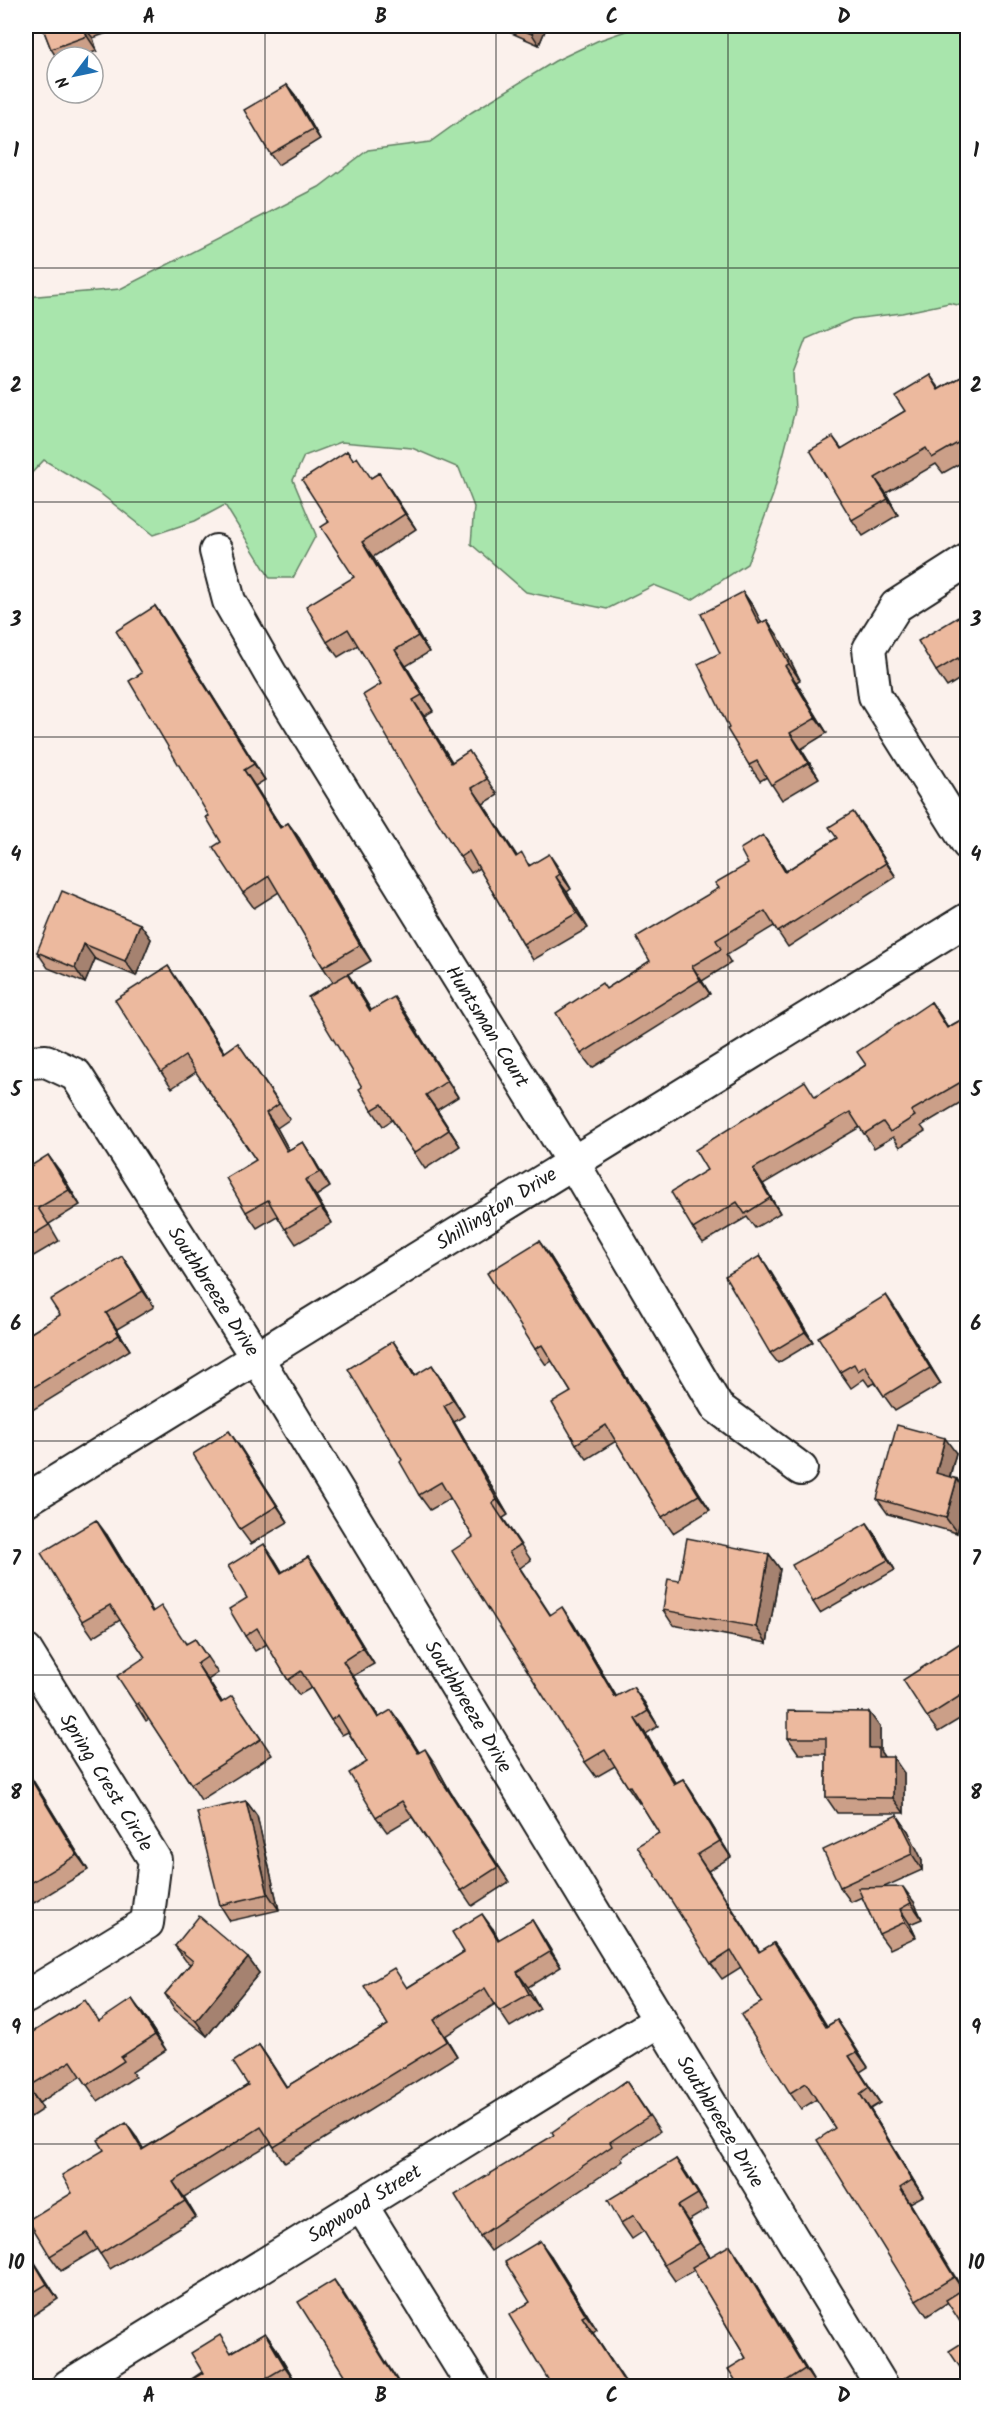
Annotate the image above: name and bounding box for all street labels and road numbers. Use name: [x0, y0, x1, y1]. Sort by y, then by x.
street label: Huntsman Court: [436, 960, 537, 1095]
street label: Shillington Drive: [430, 1160, 564, 1260]
street label: Southbreeze Drive: [158, 1220, 267, 1364]
street label: Southbreeze Drive: [415, 1634, 520, 1780]
street label: Spring Crest Circle: [50, 1708, 161, 1858]
street label: Southbreeze Drive: [667, 2049, 772, 2195]
street label: Sapwood Street: [302, 2157, 429, 2253]

